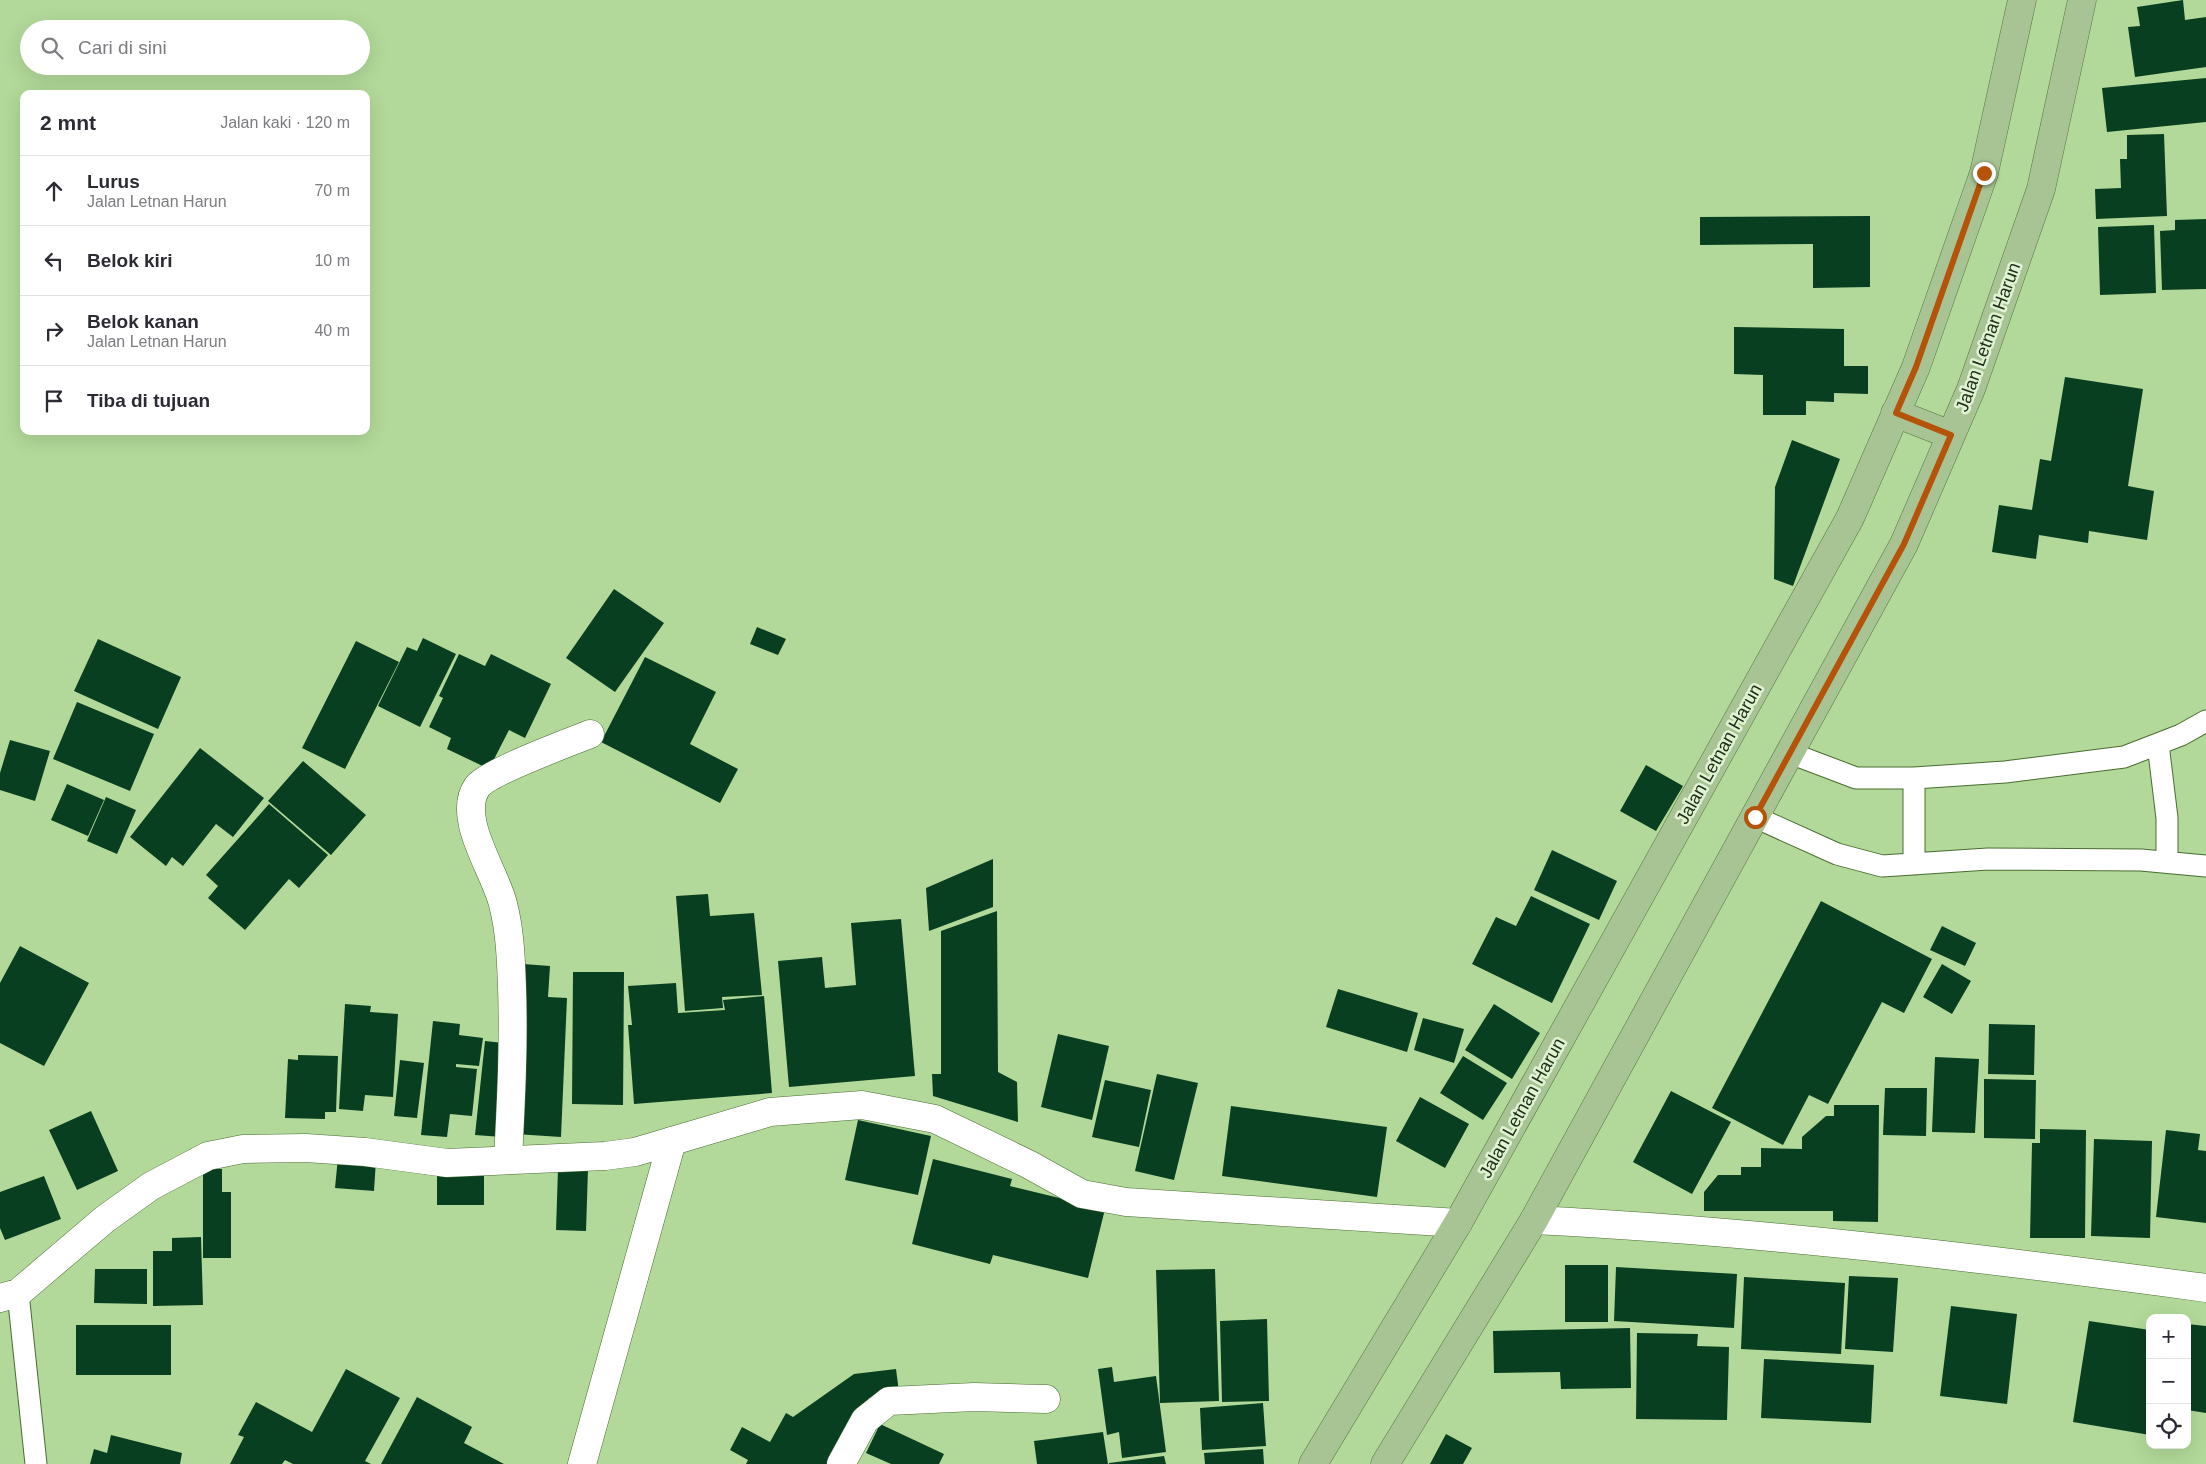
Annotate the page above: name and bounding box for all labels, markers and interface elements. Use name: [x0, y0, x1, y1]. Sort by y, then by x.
search box: [20, 20, 370, 75]
icon: search: [38, 34, 66, 62]
text: Cari di sini: [78, 37, 167, 58]
text: 2 mnt: [40, 111, 96, 134]
text: Jalan kaki · 120 m: [220, 114, 350, 131]
route end: [1973, 162, 1996, 185]
text: Lurus: [87, 171, 140, 192]
icon: ahead: [40, 177, 68, 205]
text: 70 m: [314, 182, 350, 199]
text: Jalan Letnan Harun: [87, 193, 227, 210]
icon: left: [40, 247, 68, 275]
text: Belok kiri: [87, 250, 173, 271]
text: 10 m: [314, 252, 350, 269]
street label: Jalan Letnan Harun: [1952, 260, 2024, 414]
text: Belok kanan: [87, 311, 199, 332]
icon: right: [40, 317, 68, 345]
text: 40 m: [314, 322, 350, 339]
text: Jalan Letnan Harun: [87, 333, 227, 350]
icon: arrive: [40, 387, 68, 415]
text: Tiba di tujuan: [87, 390, 210, 411]
street label: Jalan Letnan Harun: [1672, 680, 1766, 828]
route start: [1744, 806, 1767, 829]
street label: Jalan Letnan Harun: [1475, 1034, 1569, 1182]
map controls: [2146, 1314, 2191, 1449]
button: +: [2146, 1314, 2191, 1359]
button: −: [2146, 1359, 2191, 1404]
button: locate: [2146, 1404, 2191, 1449]

